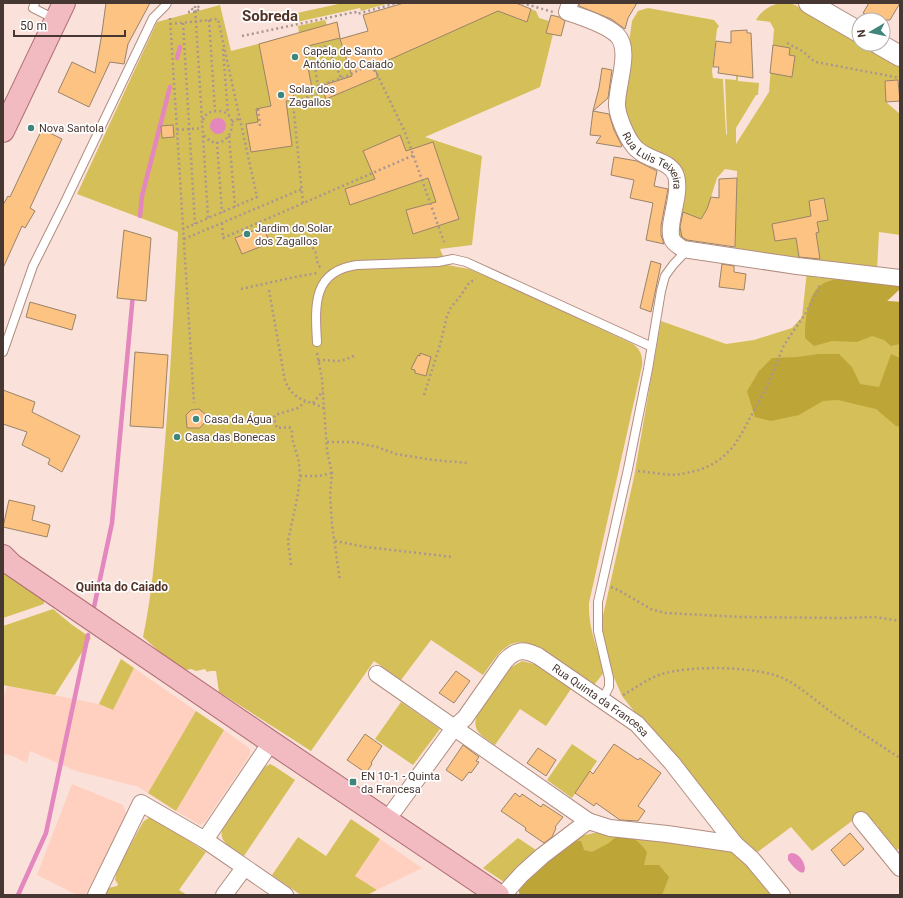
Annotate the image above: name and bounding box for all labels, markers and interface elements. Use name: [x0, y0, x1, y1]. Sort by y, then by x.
district label: Sobreda: [242, 7, 298, 25]
scale bar: [14, 12, 125, 38]
north arrow: [851, 12, 891, 52]
text: 50 m: [20, 19, 47, 33]
text: N: [855, 28, 869, 38]
place label: Capela de Santo António do Caiado: [303, 45, 393, 71]
marker: Capela de Santo António do Caiado: [290, 52, 300, 62]
place label: Solar dos Zagallos: [289, 83, 335, 109]
marker: Solar dos Zagallos: [276, 90, 286, 100]
place label: Nova Santola: [39, 122, 104, 135]
marker: Nova Santola: [26, 123, 36, 133]
street label: Rua Luis Teixeira: [620, 130, 684, 189]
place label: Jardim do Solar dos Zagallos: [255, 222, 333, 248]
marker: Jardim do Solar dos Zagallos: [242, 229, 252, 239]
place label: Casa da Água: [204, 413, 272, 426]
marker: Casa da Água: [191, 414, 201, 424]
place label: Casa das Bonecas: [185, 431, 276, 444]
marker: Casa das Bonecas: [172, 432, 182, 442]
district label: Quinta do Caiado: [76, 580, 168, 594]
street label: Rua Quinta da Francesa: [550, 661, 652, 739]
place label: EN 10-1 - Quinta da Francesa: [361, 770, 440, 796]
marker: EN 10-1 - Quinta da Francesa: [348, 777, 358, 787]

